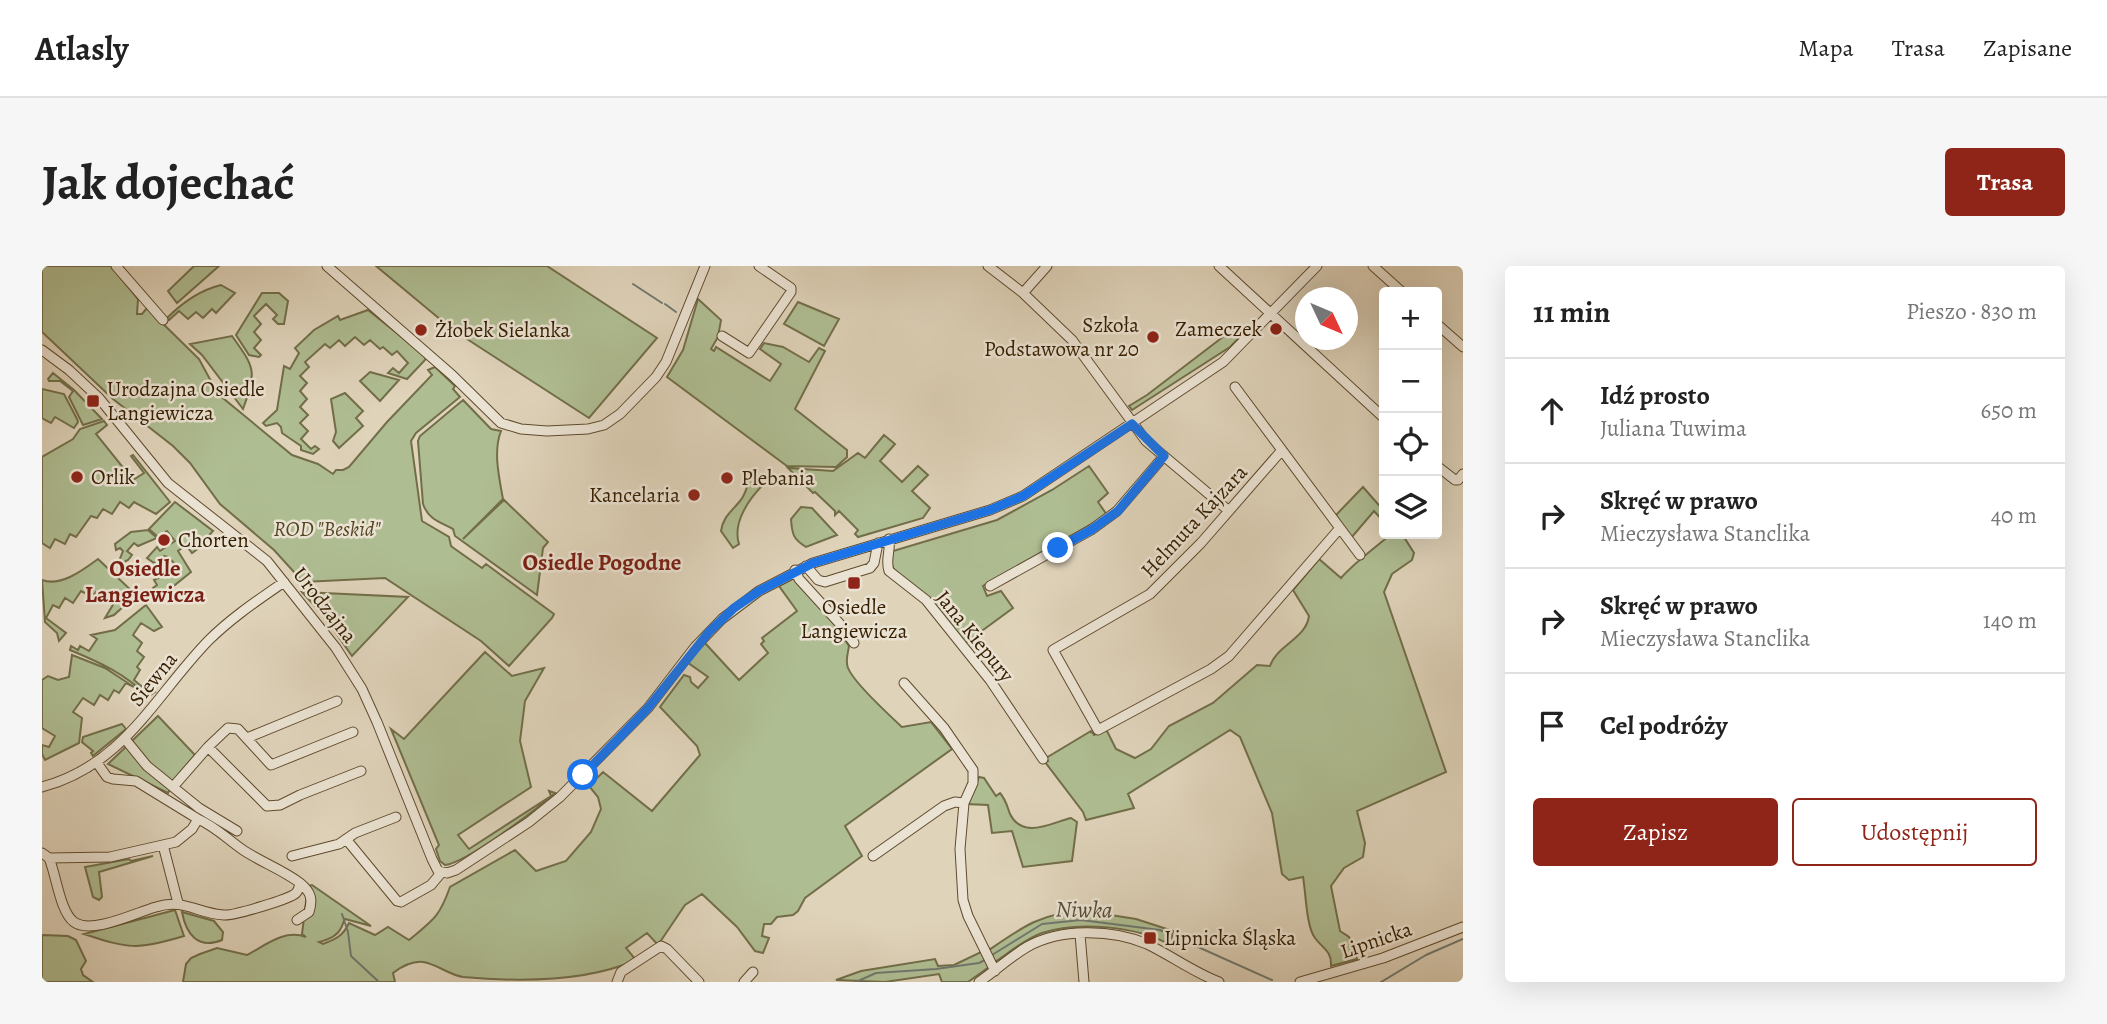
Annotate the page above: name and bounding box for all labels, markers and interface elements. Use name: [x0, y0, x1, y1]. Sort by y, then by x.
text: Atlasly: [35, 26, 129, 71]
text: Mapa: [1799, 32, 1854, 64]
text: Trasa: [1892, 32, 1945, 64]
text: Zapisane: [1983, 32, 2072, 64]
button: Trasa: [1945, 148, 2065, 216]
text: Jak dojechać: [42, 149, 295, 216]
north arrow: [1295, 287, 1358, 350]
map controls: [1379, 287, 1442, 539]
button: +: [1379, 287, 1442, 350]
text: 11 min: [1533, 292, 1610, 332]
text: Pieszo · 830 m: [1906, 296, 2037, 327]
place label: Szkoła Podstawowa nr 20: [984, 311, 1139, 363]
place label: Zameczek: [1175, 315, 1263, 343]
place label: Żłobek Sielanka: [435, 316, 570, 344]
marker: Zameczek: [1268, 321, 1284, 337]
marker: Żłobek Sielanka: [413, 322, 429, 338]
marker: Szkoła Podstawowa nr 20: [1145, 329, 1161, 345]
button: −: [1379, 350, 1442, 413]
place label: Urodzajna Osiedle Langiewicza: [107, 375, 265, 427]
text: Idź prosto: [1600, 378, 1710, 413]
icon: ahead: [1533, 392, 1571, 430]
marker: Urodzajna Osiedle Langiewicza: [85, 393, 101, 409]
text: 650 m: [1981, 395, 2037, 426]
button: locate: [1379, 413, 1442, 476]
text: Juliana Tuwima: [1600, 413, 1747, 444]
street label: Helmuta Kajzara: [1134, 458, 1254, 583]
place label: Orlik: [91, 463, 136, 491]
place label: Plebania: [741, 464, 815, 492]
marker: Orlik: [69, 469, 85, 485]
marker: Plebania: [719, 470, 735, 486]
button: layers: [1379, 476, 1442, 539]
place label: Kancelaria: [589, 481, 680, 509]
text: Skręć w prawo: [1600, 483, 1758, 518]
marker: Kancelaria: [686, 487, 702, 503]
icon: right: [1533, 497, 1571, 535]
text: 40 m: [1991, 500, 2037, 531]
park label: ROD "Beskid": [273, 515, 381, 543]
text: Mieczysława Stanclika: [1600, 518, 1810, 549]
place label: Chorten: [178, 526, 249, 554]
marker: Chorten: [156, 532, 172, 548]
route end: [1042, 532, 1073, 563]
district label: Osiedle Pogodne: [522, 547, 682, 578]
district label: Osiedle Langiewicza: [85, 553, 205, 610]
street label: Urodzajna: [286, 561, 364, 649]
marker: Osiedle Langiewicza: [846, 575, 862, 591]
street label: Jana Kiepury: [929, 584, 1021, 688]
text: Skręć w prawo: [1600, 588, 1758, 623]
place label: Osiedle Langiewicza: [801, 593, 908, 645]
icon: right: [1533, 602, 1571, 640]
text: 140 m: [1983, 605, 2037, 636]
text: Mieczysława Stanclika: [1600, 623, 1810, 654]
street label: Siewna: [122, 646, 184, 712]
icon: arrive: [1533, 707, 1571, 745]
text: Cel podróży: [1600, 708, 1728, 743]
route start: [567, 759, 598, 790]
button: Zapisz: [1533, 798, 1778, 866]
button: Udostępnij: [1792, 798, 2037, 866]
water label: Niwka: [1055, 894, 1113, 926]
street label: Lipnicka: [1337, 915, 1416, 965]
place label: Lipnicka Śląska: [1164, 924, 1296, 952]
marker: Lipnicka Śląska: [1142, 930, 1158, 946]

